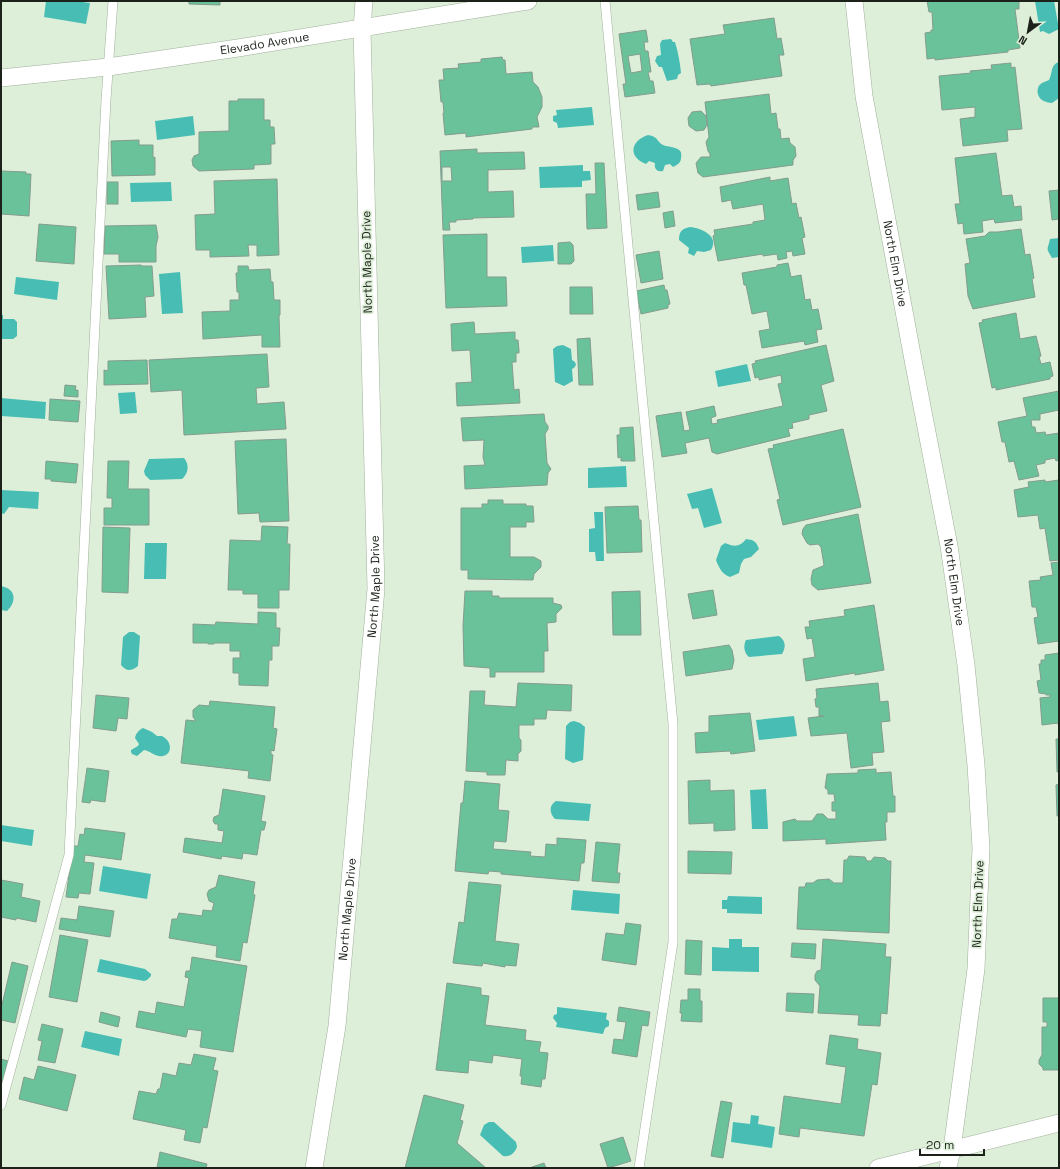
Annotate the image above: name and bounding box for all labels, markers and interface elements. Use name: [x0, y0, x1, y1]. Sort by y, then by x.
north arrow: [1008, 12, 1048, 52]
street label: Elevado Avenue: [219, 29, 310, 59]
text: N: [1016, 33, 1030, 48]
street label: North Maple Drive: [358, 210, 376, 314]
street label: North Elm Drive: [879, 219, 911, 308]
street label: North Maple Drive: [364, 535, 384, 639]
street label: North Elm Drive: [940, 537, 968, 627]
street label: North Maple Drive: [335, 857, 360, 961]
street label: North Elm Drive: [968, 860, 988, 948]
scale bar: [920, 1131, 984, 1157]
text: 20 m: [926, 1137, 954, 1153]

